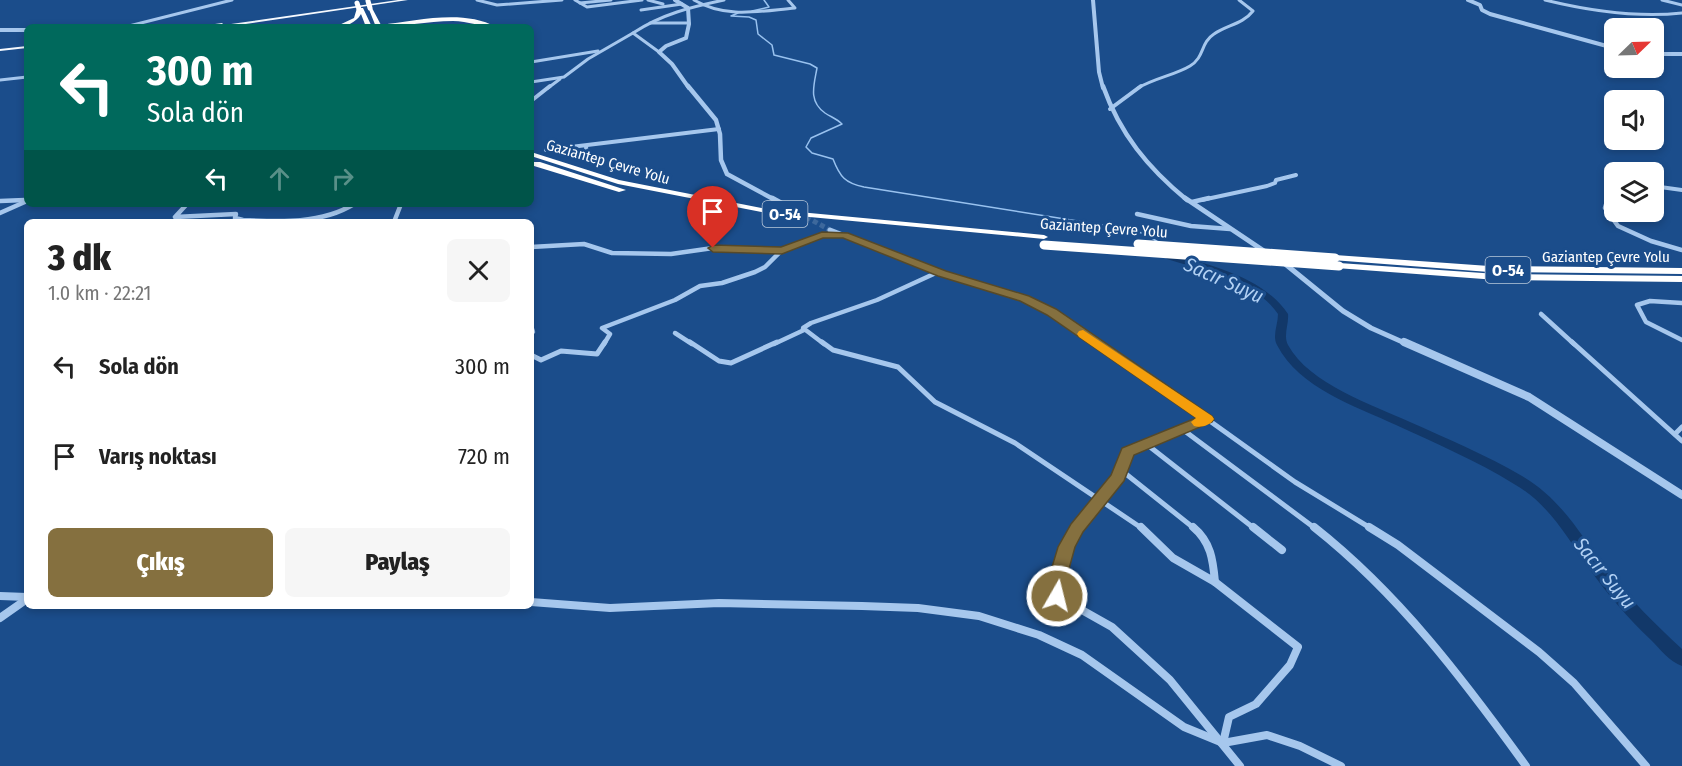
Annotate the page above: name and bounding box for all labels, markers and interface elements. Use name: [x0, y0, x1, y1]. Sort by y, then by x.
north arrow: [1604, 18, 1664, 78]
map controls: [1604, 18, 1664, 222]
text: 300 m: [147, 46, 254, 96]
icon: left: [48, 48, 126, 126]
button: sound: [1604, 90, 1664, 150]
text: Sola dön: [147, 97, 244, 129]
street label: Gaziantep Çevre Yolu: [544, 136, 672, 188]
icon: left: [200, 162, 233, 195]
icon: ahead: [263, 162, 296, 195]
icon: right: [326, 162, 359, 195]
button: layers: [1604, 162, 1664, 222]
pin: [687, 186, 738, 248]
icon: arrive: [696, 195, 729, 228]
road number: O-54: [762, 201, 808, 227]
street label: Gaziantep Çevre Yolu: [1040, 215, 1168, 241]
text: 3 dk: [48, 236, 111, 280]
button: close: [447, 239, 510, 302]
street label: Gaziantep Çevre Yolu: [1542, 248, 1670, 266]
water label: Sacır Suyu: [1180, 251, 1268, 308]
road number: O-54: [1486, 257, 1530, 283]
text: 1.0 km · 22:21: [48, 281, 151, 305]
icon: left: [48, 350, 81, 383]
text: Sola dön: [99, 353, 179, 380]
text: 300 m: [455, 353, 510, 380]
icon: arrive: [48, 440, 81, 473]
text: Varış noktası: [99, 443, 217, 470]
text: 720 m: [458, 443, 510, 470]
button: Çıkış: [48, 528, 273, 597]
button: Paylaş: [285, 528, 510, 597]
water label: Sacır Suyu: [1568, 532, 1641, 613]
position arrow: [1025, 564, 1089, 628]

